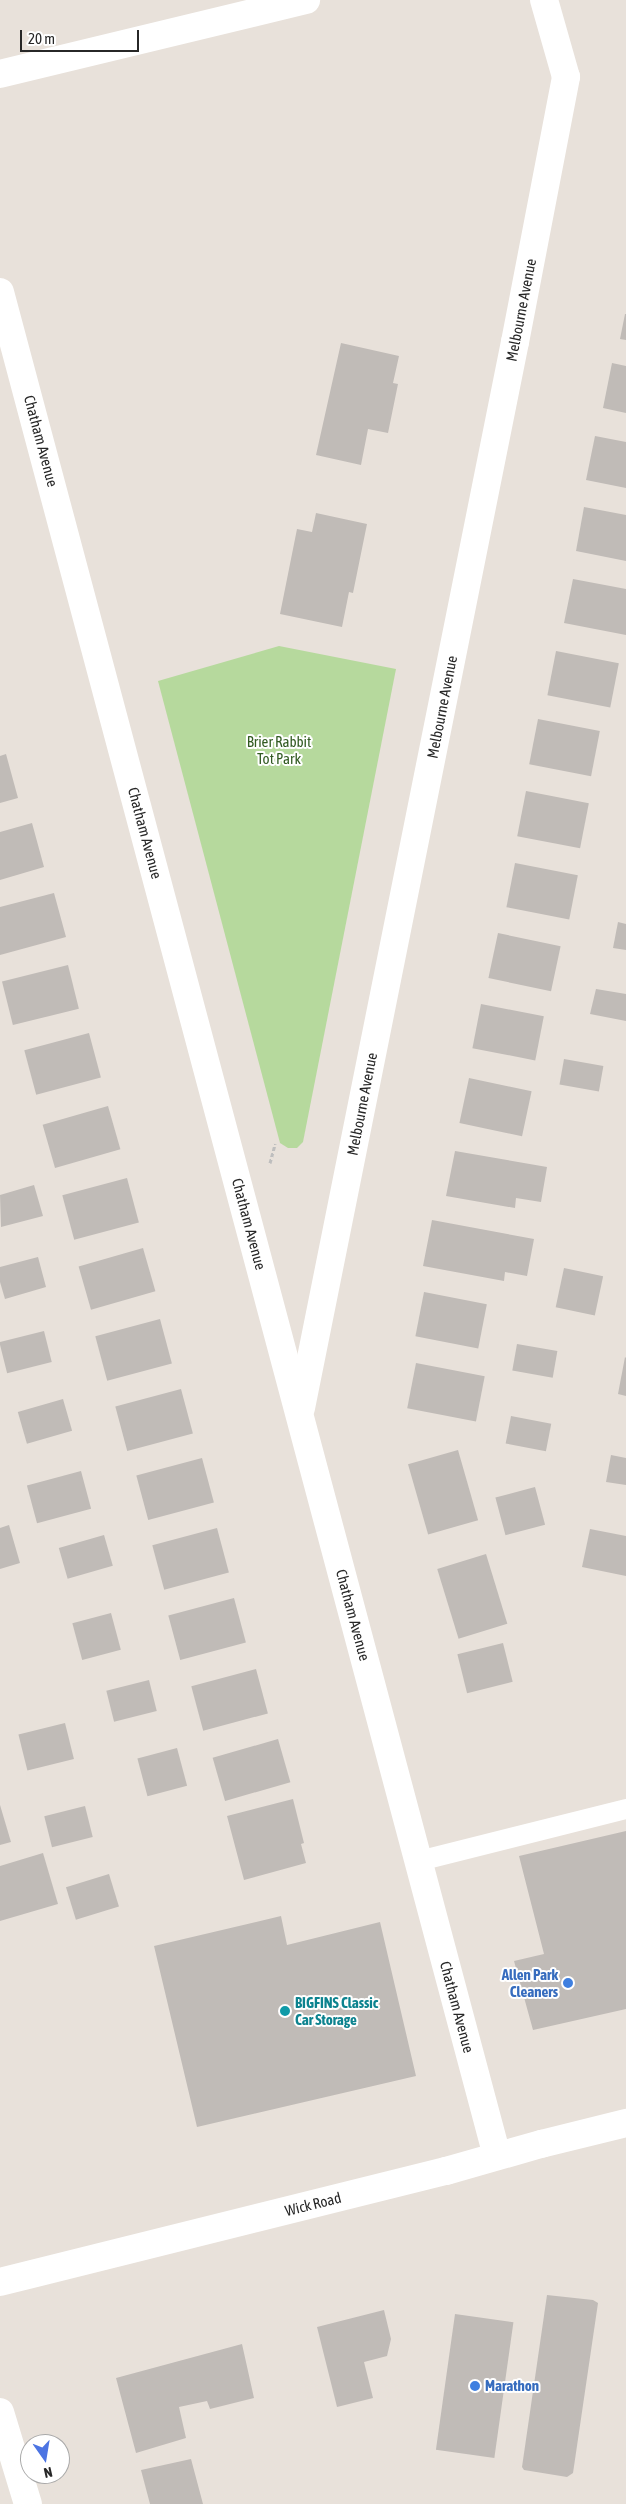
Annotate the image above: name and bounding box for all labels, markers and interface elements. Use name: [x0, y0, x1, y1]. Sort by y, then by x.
scale bar: [22, 20, 141, 52]
text: 20 m: [28, 30, 55, 47]
street label: Melbourne Avenue: [502, 257, 540, 363]
street label: Chatham Avenue: [20, 393, 62, 489]
street label: Melbourne Avenue: [423, 654, 461, 760]
park label: Brier Rabbit Tot Park: [247, 732, 311, 767]
street label: Chatham Avenue: [124, 785, 166, 881]
street label: Melbourne Avenue: [343, 1051, 381, 1157]
street label: Chatham Avenue: [228, 1176, 270, 1272]
street label: Chatham Avenue: [332, 1567, 374, 1663]
street label: Chatham Avenue: [436, 1959, 478, 2055]
place label: Allen Park Cleaners: [502, 1965, 558, 2000]
marker: Allen Park Cleaners: [562, 1977, 574, 1989]
place label: BIGFINS Classic Car Storage: [295, 1993, 378, 2028]
marker: BIGFINS Classic Car Storage: [279, 2005, 291, 2017]
street label: Wick Road: [283, 2188, 343, 2220]
place label: Marathon: [485, 2377, 539, 2395]
marker: Marathon: [469, 2380, 481, 2392]
north arrow: [20, 2434, 70, 2484]
text: N: [42, 2464, 54, 2481]

